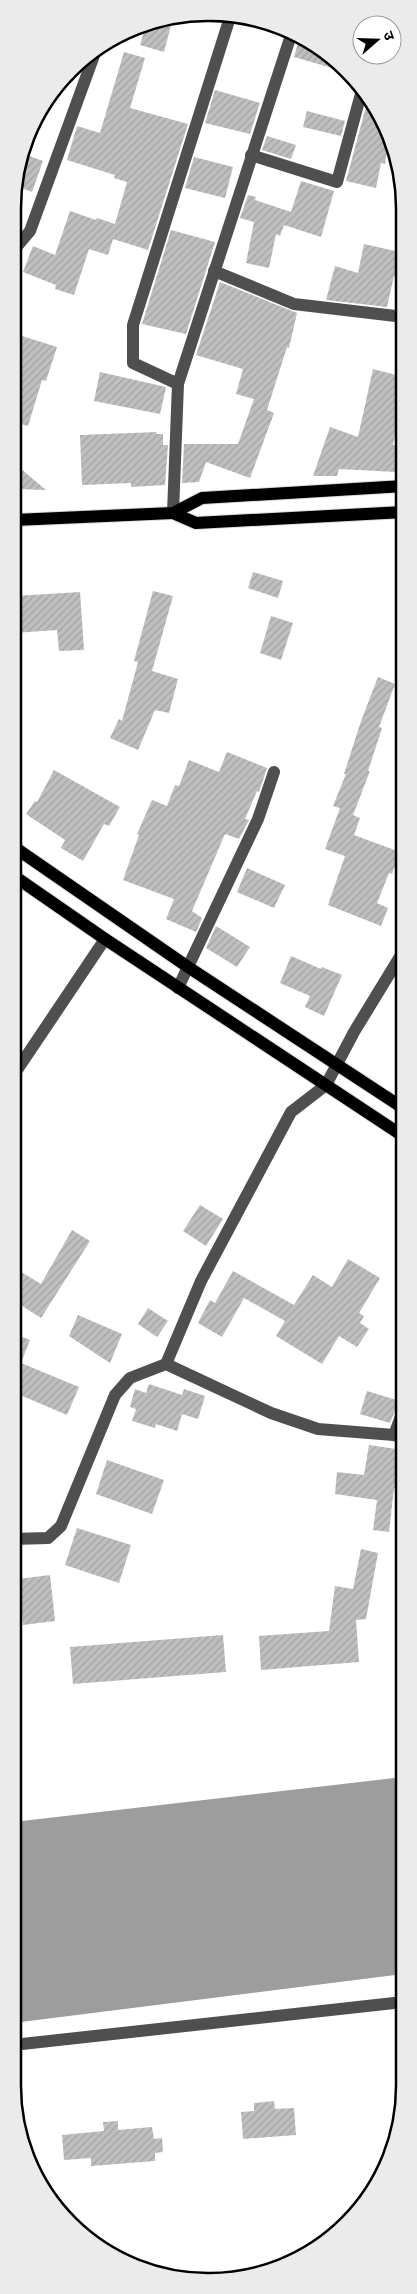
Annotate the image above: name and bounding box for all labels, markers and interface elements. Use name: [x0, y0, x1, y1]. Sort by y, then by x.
north arrow: [352, 15, 402, 65]
text: उ: [379, 29, 398, 43]

